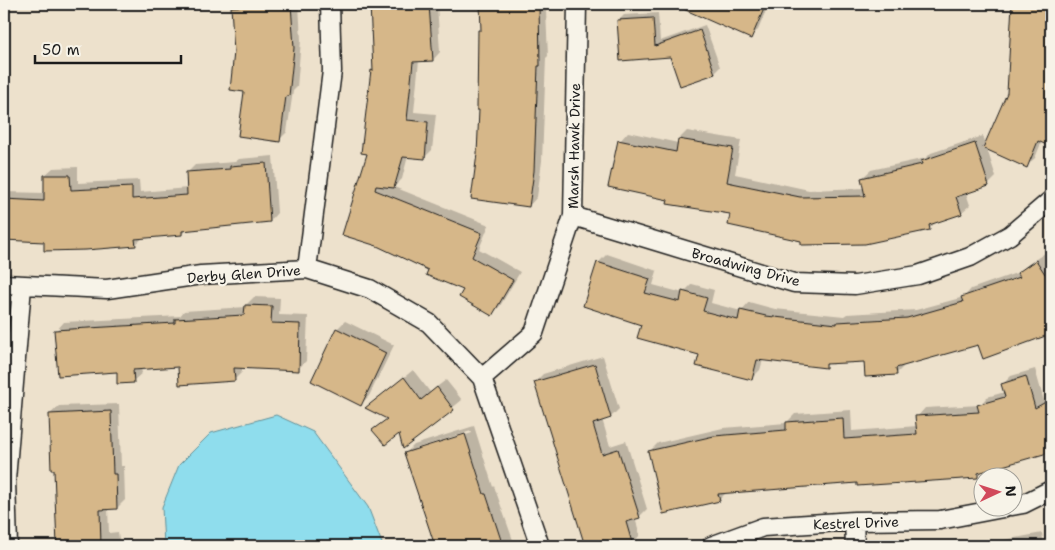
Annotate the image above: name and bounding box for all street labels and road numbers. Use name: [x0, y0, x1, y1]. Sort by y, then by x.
street label: Marsh Hawk Drive: [564, 83, 584, 209]
street label: Broadwing Drive: [690, 244, 802, 290]
street label: Derby Glen Drive: [186, 261, 302, 287]
street label: Kestrel Drive: [813, 513, 899, 533]

